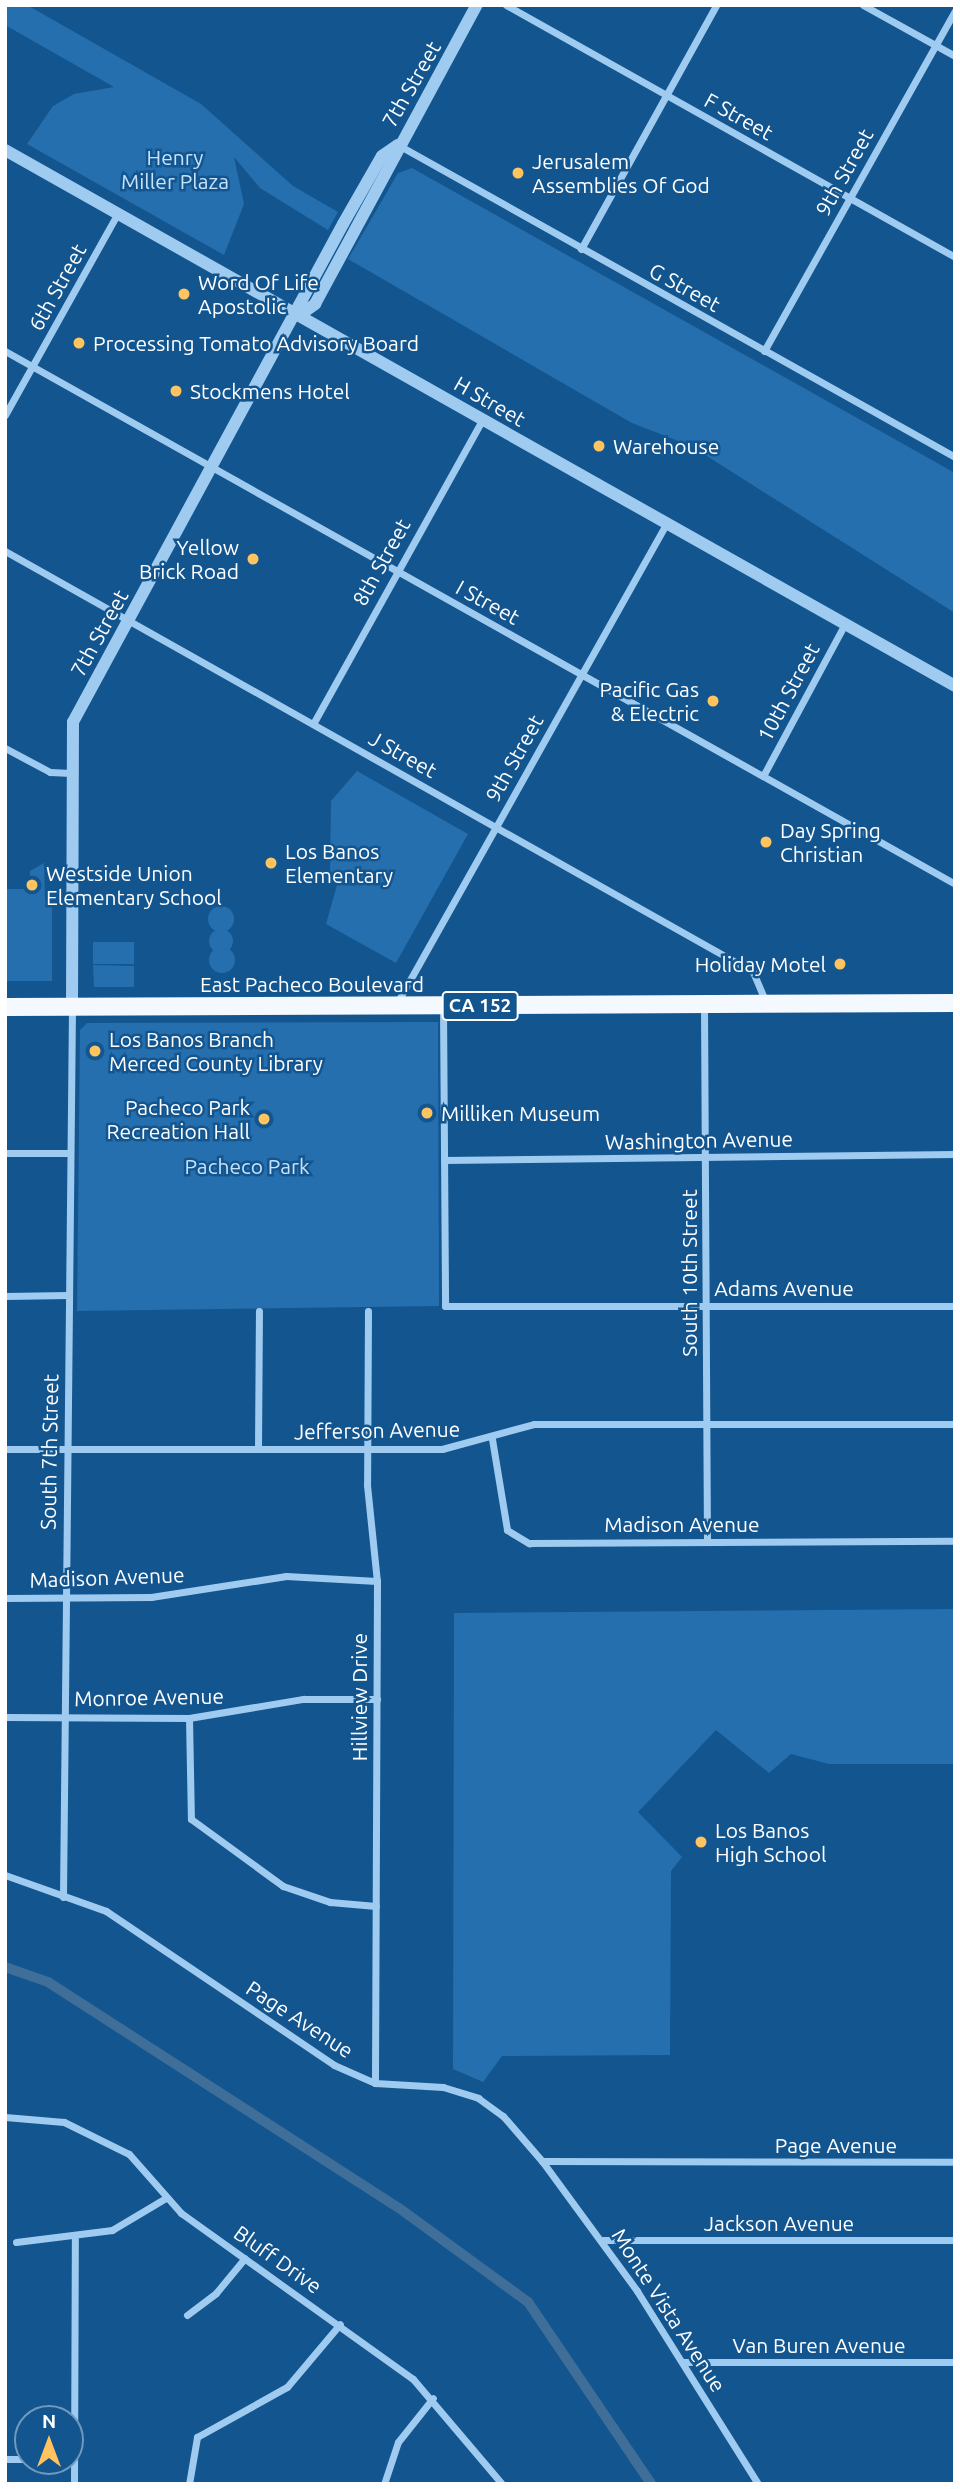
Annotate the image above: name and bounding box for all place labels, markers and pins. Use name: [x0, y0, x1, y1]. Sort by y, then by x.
place label: Jerusalem Assemblies Of God: [532, 148, 710, 198]
marker: Jerusalem Assemblies Of God: [510, 165, 526, 181]
place label: Word Of Life Apostolic: [198, 269, 319, 319]
marker: Word Of Life Apostolic: [176, 286, 192, 302]
place label: Processing Tomato Advisory Board: [93, 330, 419, 356]
marker: Processing Tomato Advisory Board: [71, 335, 87, 351]
place label: Stockmens Hotel: [190, 378, 350, 404]
marker: Stockmens Hotel: [168, 383, 184, 399]
place label: Warehouse: [613, 433, 719, 459]
marker: Warehouse: [591, 438, 607, 454]
place label: Yellow Brick Road: [139, 534, 239, 584]
marker: Yellow Brick Road: [245, 551, 261, 567]
place label: Pacific Gas & Electric: [599, 676, 699, 726]
marker: Pacific Gas & Electric: [705, 693, 721, 709]
place label: Day Spring Christian: [780, 817, 881, 867]
marker: Day Spring Christian: [758, 834, 774, 850]
place label: Los Banos Elementary: [285, 838, 393, 888]
marker: Los Banos Elementary: [263, 855, 279, 871]
place label: Westside Union Elementary School: [46, 860, 222, 910]
marker: Westside Union Elementary School: [24, 877, 40, 893]
place label: Holiday Motel: [695, 951, 826, 977]
marker: Holiday Motel: [832, 956, 848, 972]
place label: Los Banos Branch Merced County Library: [109, 1026, 323, 1076]
marker: Los Banos Branch Merced County Library: [87, 1043, 103, 1059]
place label: Pacheco Park Recreation Hall: [106, 1094, 250, 1144]
place label: Milliken Museum: [441, 1100, 600, 1126]
marker: Milliken Museum: [419, 1105, 435, 1121]
marker: Pacheco Park Recreation Hall: [256, 1111, 272, 1127]
place label: Los Banos High School: [715, 1817, 826, 1867]
marker: Los Banos High School: [693, 1834, 709, 1850]

